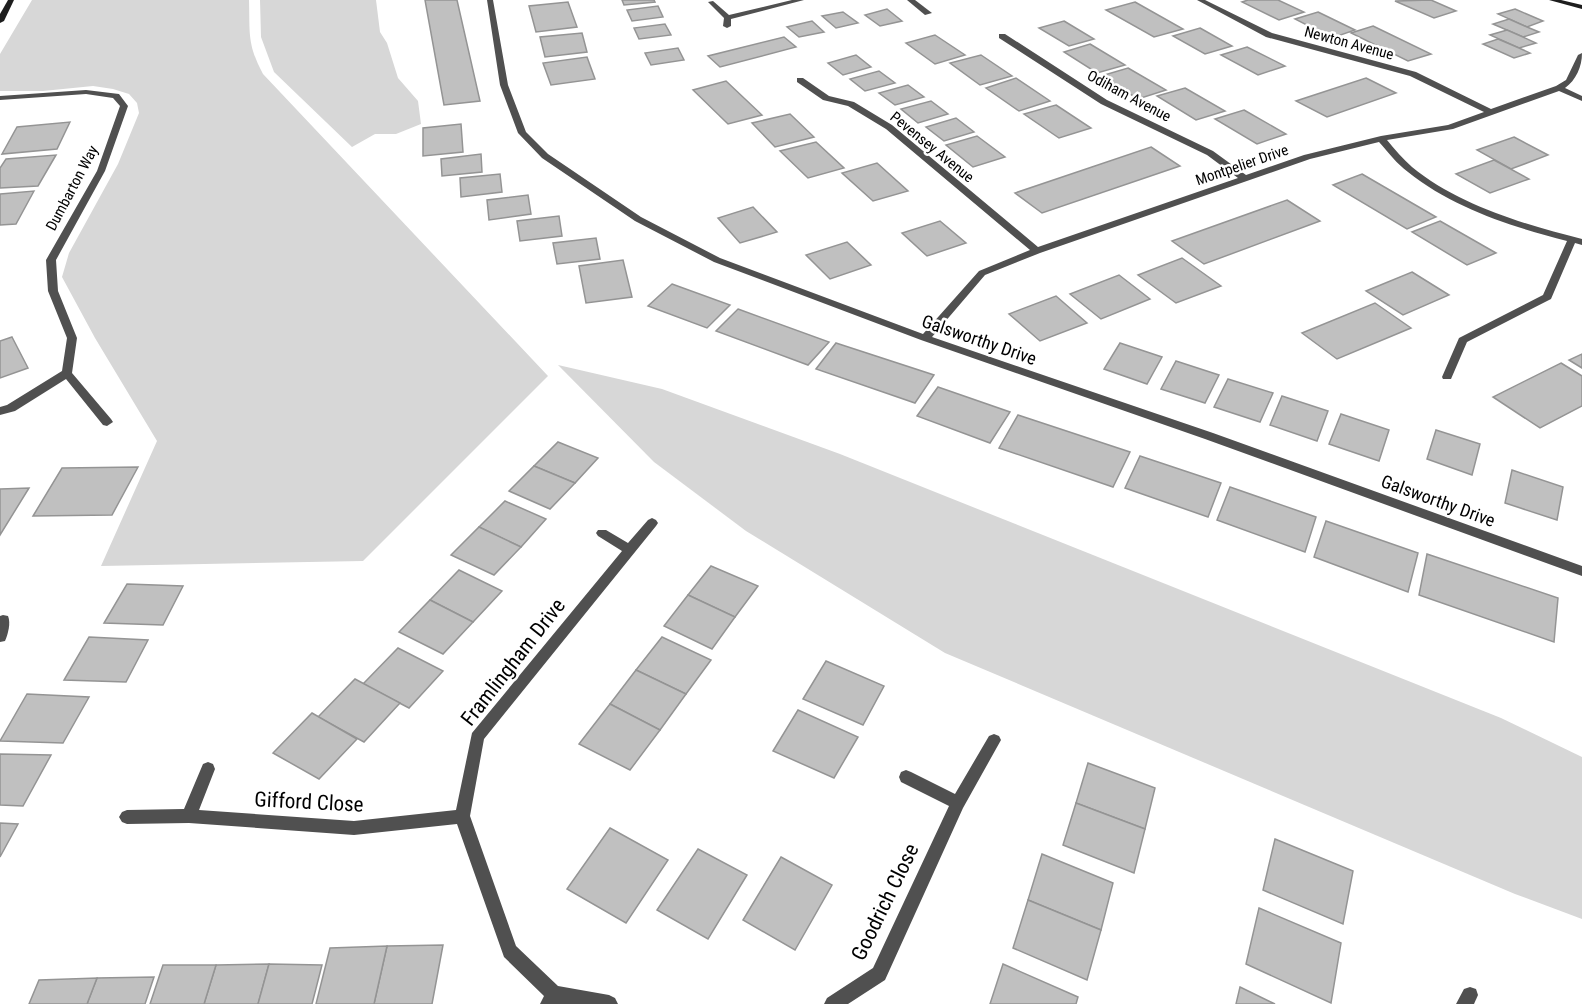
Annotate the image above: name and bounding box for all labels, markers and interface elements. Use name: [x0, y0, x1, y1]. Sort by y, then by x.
street label: Newton Avenue: [1302, 22, 1396, 64]
street label: Odiham Avenue: [1084, 66, 1174, 126]
street label: Pevensey Avenue: [887, 108, 977, 186]
street label: Montpelier Drive: [1193, 141, 1291, 189]
street label: Dumbarton Way: [42, 142, 102, 234]
street label: Galsworthy Drive: [919, 310, 1039, 369]
street label: Galsworthy Drive: [1378, 470, 1498, 531]
street label: Framlingham Drive: [456, 594, 570, 730]
street label: Gifford Close: [254, 787, 364, 817]
street label: Goodrich Close: [846, 840, 924, 964]

